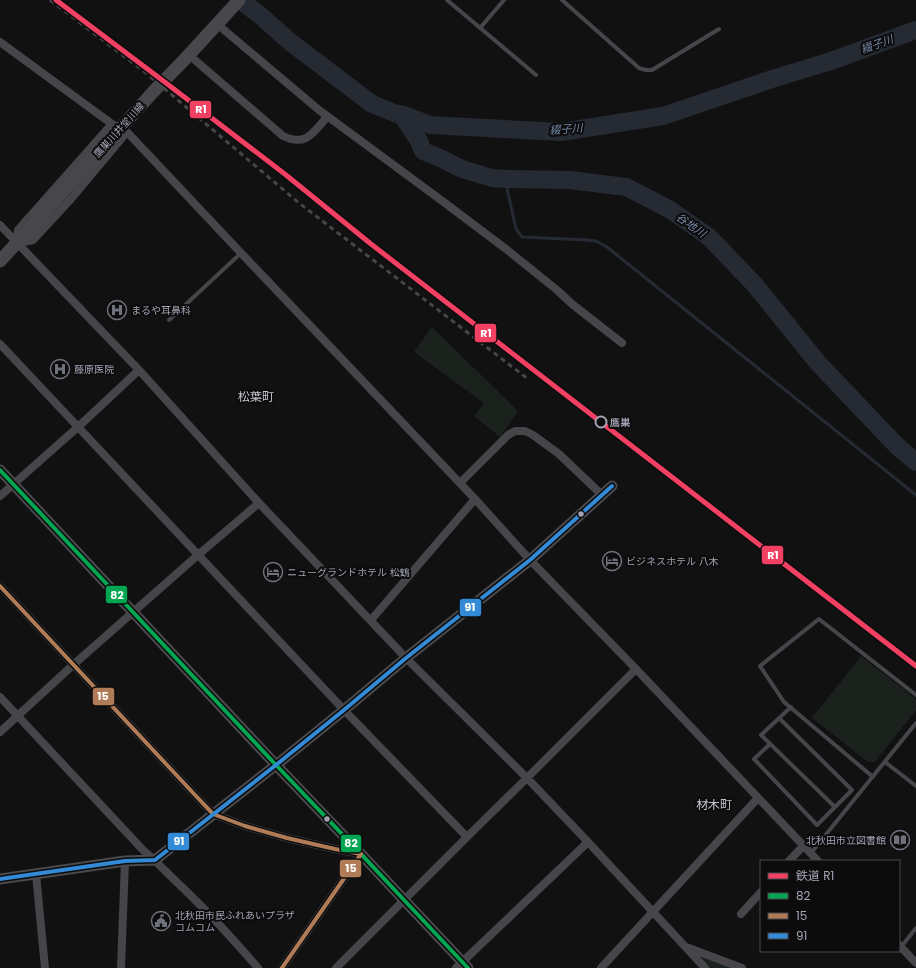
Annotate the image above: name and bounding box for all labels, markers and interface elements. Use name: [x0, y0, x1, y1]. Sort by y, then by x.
water label: 綴子川: [859, 30, 896, 57]
street label: 鷹巣川井堂川線: [90, 99, 148, 161]
line badge: R1: [189, 100, 212, 119]
text: R1: [195, 101, 207, 117]
water label: 綴子川: [549, 120, 584, 138]
water label: 谷地川: [673, 209, 710, 242]
hospital icon: まるや耳鼻科: [106, 299, 128, 321]
place label: まるや耳鼻科: [131, 303, 191, 318]
line badge: R1: [474, 323, 497, 343]
text: R1: [480, 325, 492, 341]
hospital icon: 藤原医院: [49, 358, 71, 380]
place label: 藤原医院: [74, 362, 114, 377]
district label: 松葉町: [238, 388, 274, 405]
marker: 鷹巣: [594, 415, 608, 429]
place label: 鷹巣: [610, 415, 631, 430]
unlabelled marker: [576, 509, 586, 519]
line badge: R1: [761, 545, 784, 565]
text: R1: [767, 547, 779, 563]
hotel icon: ビジネスホテル 八木: [601, 550, 623, 572]
place label: ビジネスホテル 八木: [626, 554, 719, 569]
hotel icon: ニューグランドホテル 松鶴: [262, 561, 284, 583]
place label: ニューグランドホテル 松鶴: [287, 565, 410, 580]
line badge: 82: [105, 585, 128, 604]
text: 82: [110, 587, 124, 603]
line badge: 91: [459, 598, 482, 617]
text: 91: [465, 599, 475, 615]
line badge: 15: [92, 687, 115, 706]
text: 15: [97, 688, 109, 704]
district label: 材木町: [696, 796, 732, 813]
unlabelled marker: [322, 814, 332, 824]
library icon: 北秋田市立図書館: [889, 829, 911, 851]
line badge: 91: [167, 832, 190, 851]
text: 91: [174, 833, 184, 849]
place label: 北秋田市立図書館: [806, 833, 886, 848]
line badge: 82: [340, 834, 362, 853]
text: 82: [344, 835, 358, 851]
line badge: 15: [339, 859, 362, 878]
text: 15: [345, 860, 357, 876]
legend: [760, 860, 900, 952]
text: 鉄道 R1: [796, 867, 834, 884]
text: 82: [796, 887, 811, 904]
text: 15: [796, 907, 807, 924]
place label: 北秋田市民ふれあいプラザ コムコム: [175, 908, 295, 935]
public building icon: 北秋田市民ふれあいプラザ コムコム: [150, 910, 172, 932]
text: 91: [796, 927, 807, 944]

